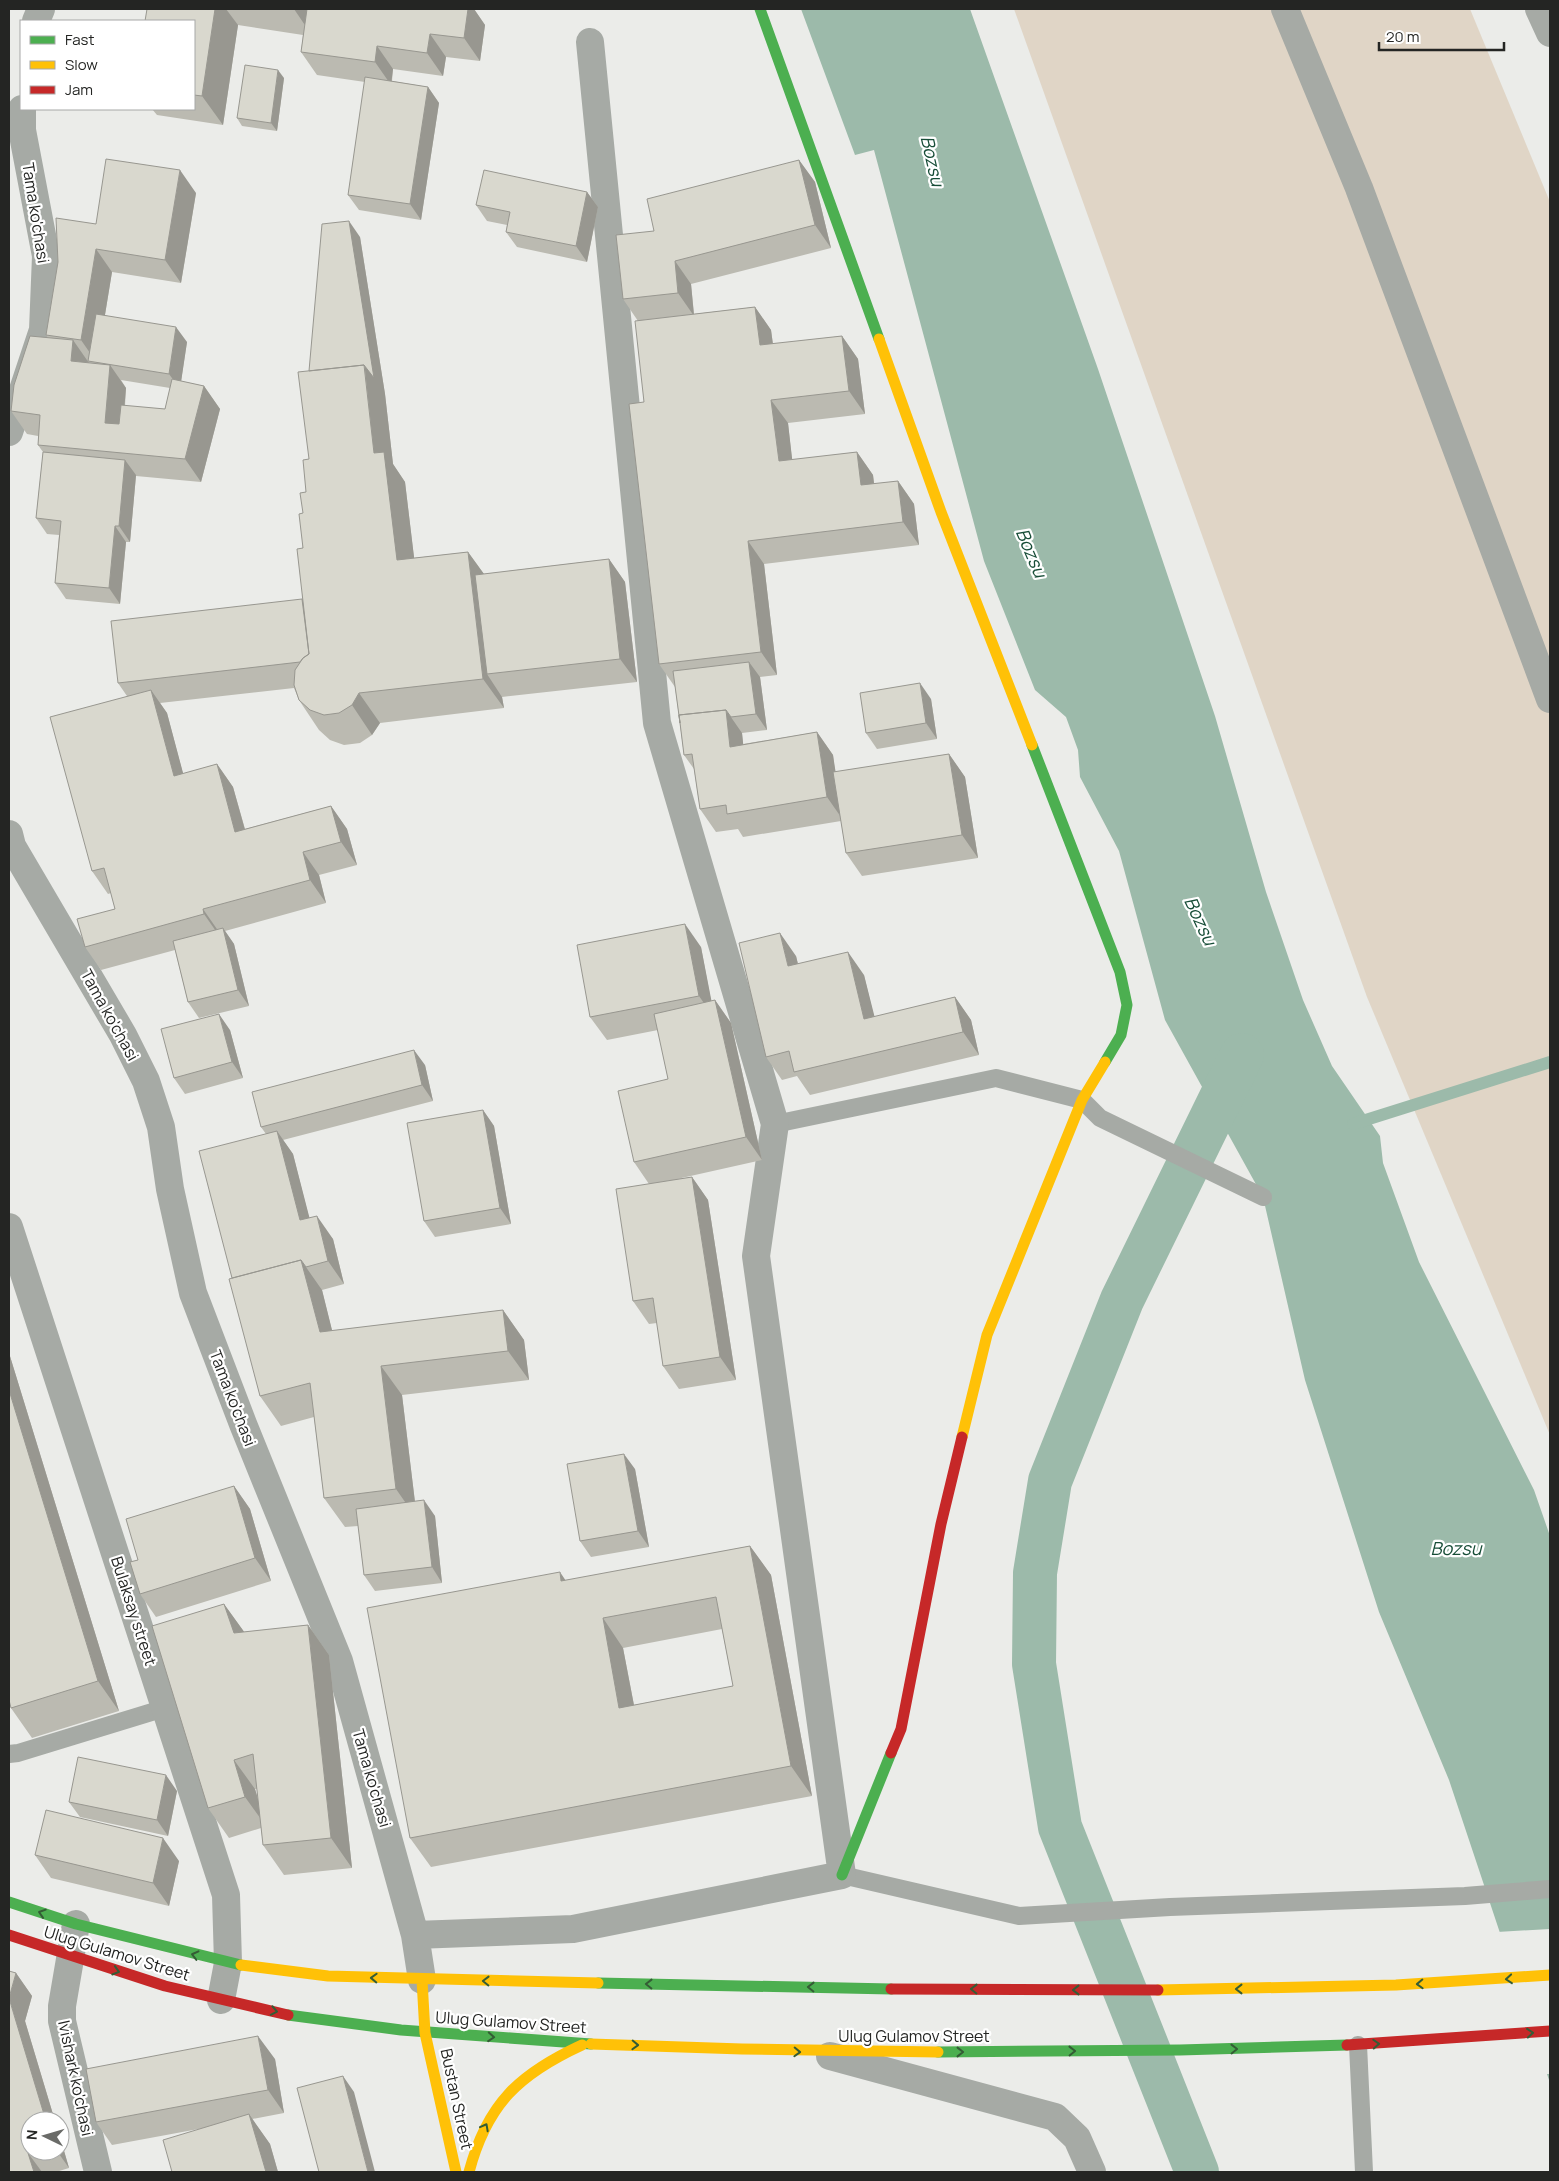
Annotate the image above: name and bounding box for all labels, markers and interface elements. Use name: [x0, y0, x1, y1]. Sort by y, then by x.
legend: [20, 20, 195, 110]
scale bar: [1379, 20, 1504, 52]
text: 20 m: [1386, 26, 1419, 47]
text: Fast: [65, 29, 94, 50]
text: Slow: [65, 54, 98, 75]
text: Jam: [65, 79, 93, 100]
water label: Bozsu: [916, 133, 951, 190]
street label: Tama ko'chasi: [17, 161, 55, 265]
water label: Bozsu: [1011, 524, 1053, 582]
water label: Bozsu: [1179, 892, 1223, 950]
street label: Tama ko'chasi: [76, 965, 144, 1065]
street label: Tama ko'chasi: [205, 1347, 261, 1449]
water label: Bozsu: [1431, 1536, 1483, 1560]
street label: Bulaksay street: [106, 1554, 162, 1668]
street label: Tama ko'chasi: [347, 1726, 397, 1830]
one-way arrow: [39, 1909, 47, 1919]
street label: Ulug Gulamov Street: [41, 1920, 193, 1986]
one-way arrow: [191, 1950, 200, 1961]
one-way arrow: [112, 1966, 120, 1976]
one-way arrow: [369, 1973, 377, 1983]
one-way arrow: [1505, 1973, 1513, 1984]
one-way arrow: [482, 1976, 490, 1986]
one-way arrow: [644, 1979, 652, 1989]
one-way arrow: [1416, 1979, 1424, 1990]
one-way arrow: [807, 1982, 814, 1992]
one-way arrow: [969, 1984, 977, 1995]
one-way arrow: [1235, 1984, 1242, 1994]
one-way arrow: [1072, 1985, 1080, 1995]
one-way arrow: [269, 2005, 278, 2015]
street label: Ulug Gulamov Street: [435, 2006, 587, 2038]
street label: Ivishark ko'chasi: [53, 2018, 99, 2138]
street label: Ulug Gulamov Street: [838, 2025, 990, 2047]
one-way arrow: [1526, 2028, 1534, 2039]
one-way arrow: [488, 2032, 496, 2043]
one-way arrow: [1373, 2038, 1381, 2049]
one-way arrow: [631, 2040, 639, 2051]
one-way arrow: [1231, 2044, 1239, 2054]
street label: Bustan Street: [436, 2046, 478, 2152]
one-way arrow: [793, 2046, 801, 2057]
one-way arrow: [1068, 2046, 1076, 2056]
one-way arrow: [956, 2047, 964, 2057]
north arrow: [20, 2111, 70, 2161]
one-way arrow: [479, 2123, 489, 2132]
text: N: [22, 2129, 41, 2141]

